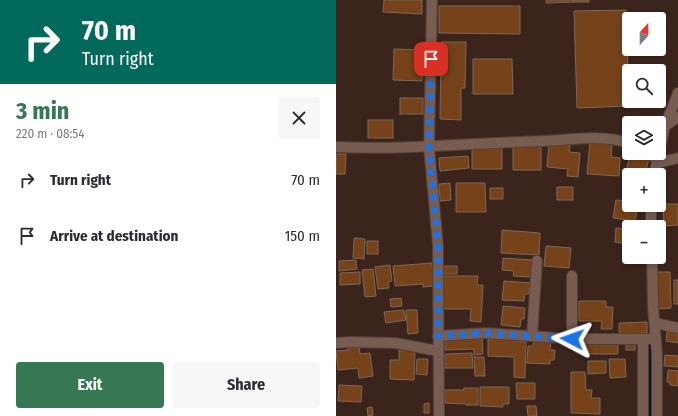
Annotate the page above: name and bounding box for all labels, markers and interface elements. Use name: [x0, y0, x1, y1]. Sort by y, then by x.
north arrow: [622, 12, 666, 56]
map controls: [622, 12, 666, 264]
text: 70 m: [82, 14, 136, 47]
icon: right: [16, 16, 68, 68]
pin: [414, 42, 448, 76]
text: Turn right: [82, 48, 154, 70]
icon: arrive: [420, 48, 442, 70]
button: search: [622, 64, 666, 108]
text: 3 min: [16, 97, 69, 125]
button: close: [278, 97, 320, 139]
button: layers: [622, 116, 666, 160]
text: 220 m · 08:54: [16, 126, 85, 141]
button: +: [622, 168, 666, 212]
icon: right: [16, 169, 38, 191]
text: Turn right: [50, 171, 111, 189]
text: 70 m: [291, 171, 320, 189]
button: −: [622, 220, 666, 264]
icon: arrive: [16, 225, 38, 247]
text: Arrive at destination: [50, 227, 178, 245]
text: 150 m: [284, 227, 320, 245]
position arrow: [551, 318, 593, 360]
button: Exit: [16, 362, 164, 408]
button: Share: [172, 362, 320, 408]

